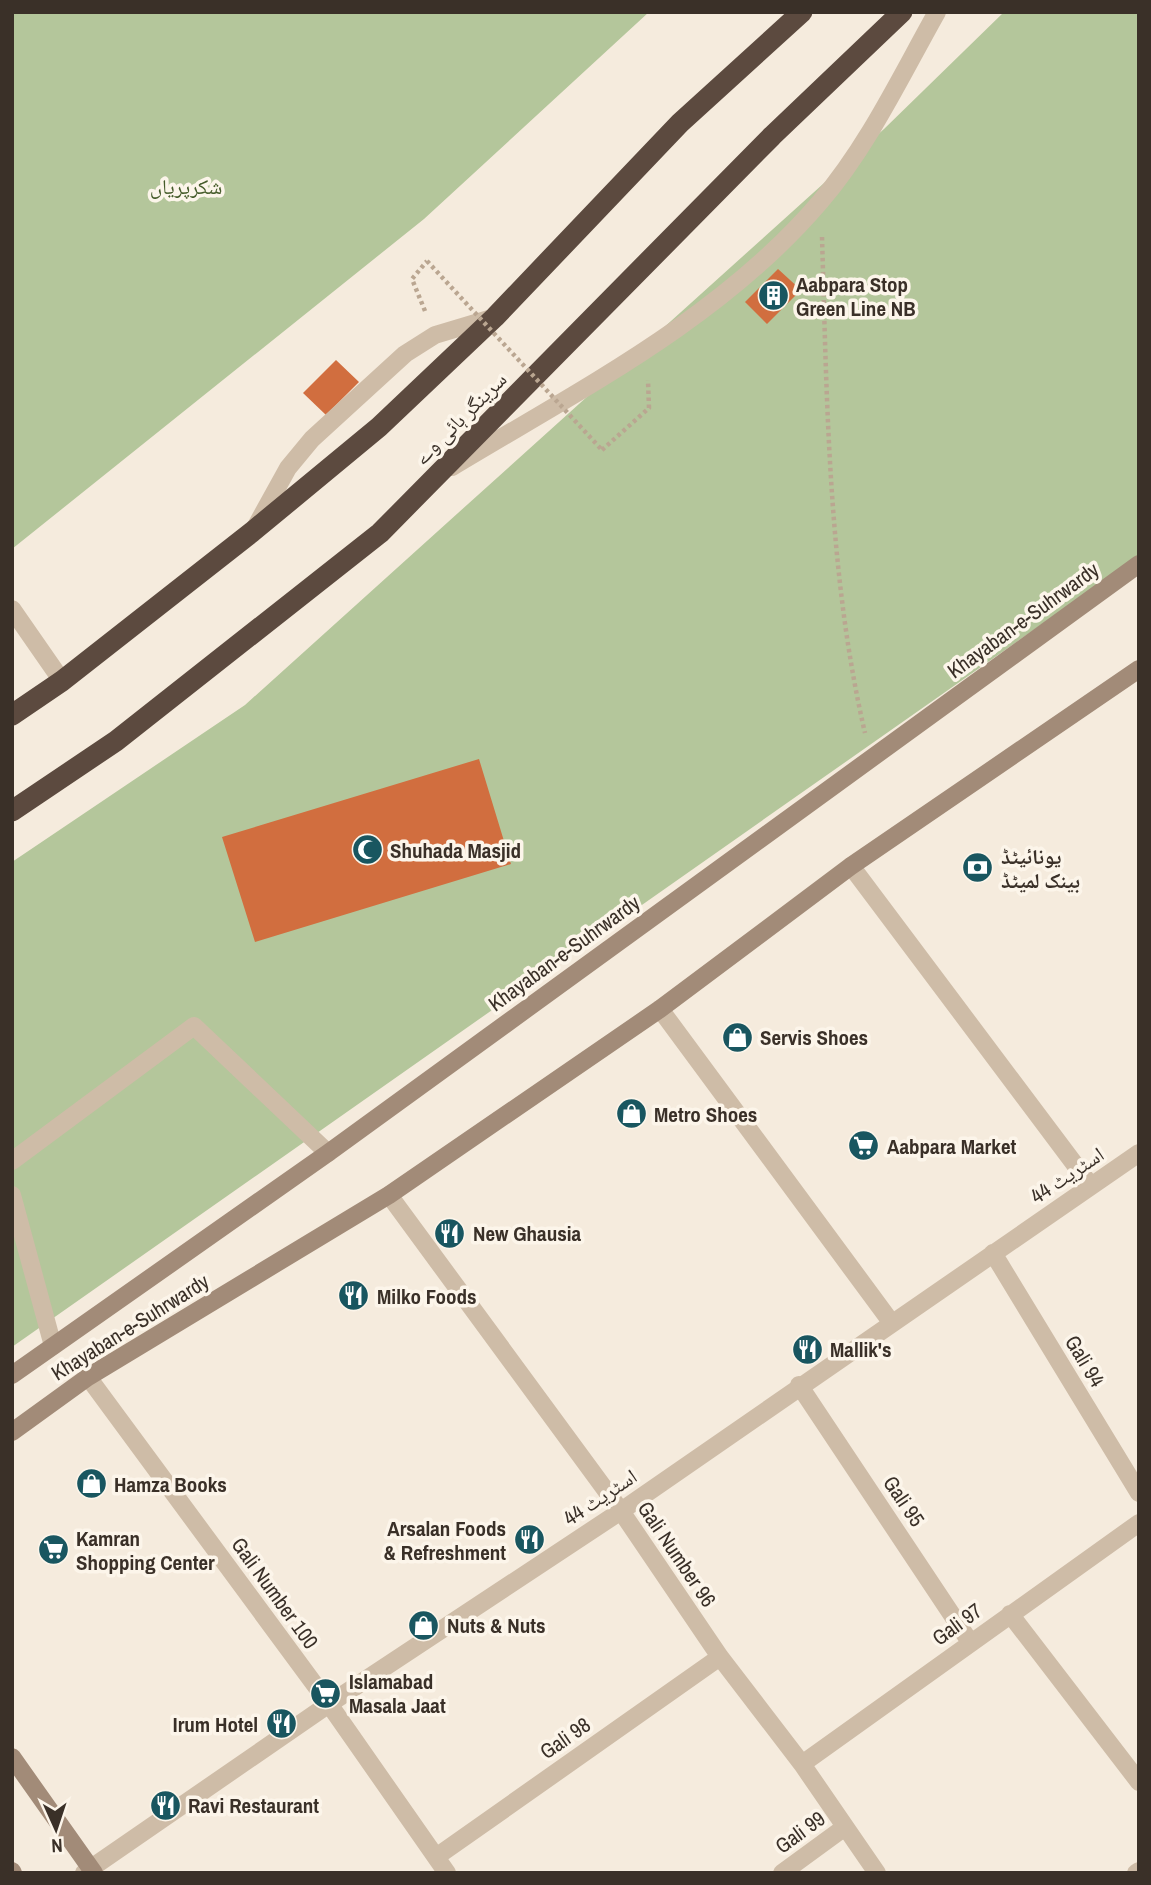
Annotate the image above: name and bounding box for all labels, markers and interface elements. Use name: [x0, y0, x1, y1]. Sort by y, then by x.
park label: شکرپریاں: [150, 172, 222, 201]
place label: Aabpara Stop Green Line NB: [796, 270, 916, 323]
building icon: Aabpara Stop Green Line NB: [756, 279, 790, 313]
street label: سرینگر ہائی وے: [407, 365, 513, 471]
street label: Khayaban-e-Suhrwardy: [941, 555, 1105, 685]
mosque icon: Shuhada Masjid: [350, 833, 384, 867]
place label: Shuhada Masjid: [390, 836, 521, 865]
place label: یونائیٹڈ بینک لمیٹڈ: [1001, 842, 1080, 895]
bank icon: یونائیٹڈ بینک لمیٹڈ: [961, 851, 995, 885]
street label: Khayaban-e-Suhrwardy: [482, 888, 646, 1018]
shop icon: Servis Shoes: [720, 1020, 754, 1054]
place label: Servis Shoes: [760, 1023, 868, 1052]
shop icon: Metro Shoes: [614, 1097, 648, 1131]
place label: Metro Shoes: [654, 1100, 757, 1129]
supermarket icon: Aabpara Market: [847, 1129, 881, 1163]
place label: Aabpara Market: [887, 1132, 1016, 1161]
street label: اسٹریٹ 44: [1024, 1140, 1110, 1210]
restaurant icon: New Ghausia: [433, 1216, 467, 1250]
place label: New Ghausia: [473, 1219, 582, 1248]
street label: Khayaban-e-Suhrwardy: [46, 1267, 215, 1387]
restaurant icon: Milko Foods: [337, 1279, 371, 1313]
place label: Milko Foods: [377, 1282, 477, 1311]
street label: Gali 94: [1058, 1330, 1112, 1393]
restaurant icon: Mallik's: [790, 1332, 824, 1366]
place label: Mallik's: [830, 1335, 892, 1364]
street label: اسٹریٹ 44: [557, 1462, 643, 1532]
shop icon: Hamza Books: [74, 1467, 108, 1501]
place label: Hamza Books: [114, 1470, 227, 1499]
street label: Gali 95: [876, 1470, 932, 1532]
street label: Gali Number 96: [631, 1496, 723, 1612]
place label: Arsalan Foods & Refreshment: [384, 1514, 506, 1567]
restaurant icon: Arsalan Foods & Refreshment: [512, 1523, 546, 1557]
place label: Kamran Shopping Center: [76, 1524, 215, 1577]
street label: Gali Number 100: [225, 1531, 325, 1655]
supermarket icon: Kamran Shopping Center: [36, 1533, 70, 1567]
street label: Gali 97: [926, 1596, 988, 1652]
shop icon: Nuts & Nuts: [407, 1608, 441, 1642]
place label: Nuts & Nuts: [447, 1611, 546, 1640]
place label: Islamabad Masala Jaat: [349, 1667, 446, 1720]
supermarket icon: Islamabad Masala Jaat: [309, 1676, 343, 1710]
restaurant icon: Irum Hotel: [264, 1707, 298, 1741]
place label: Irum Hotel: [173, 1710, 258, 1739]
street label: Gali 98: [534, 1710, 596, 1766]
restaurant icon: Ravi Restaurant: [148, 1788, 182, 1822]
place label: Ravi Restaurant: [188, 1791, 319, 1820]
north arrow: [21, 1794, 91, 1864]
street label: Gali 99: [769, 1804, 831, 1860]
text: N: [51, 1833, 63, 1859]

